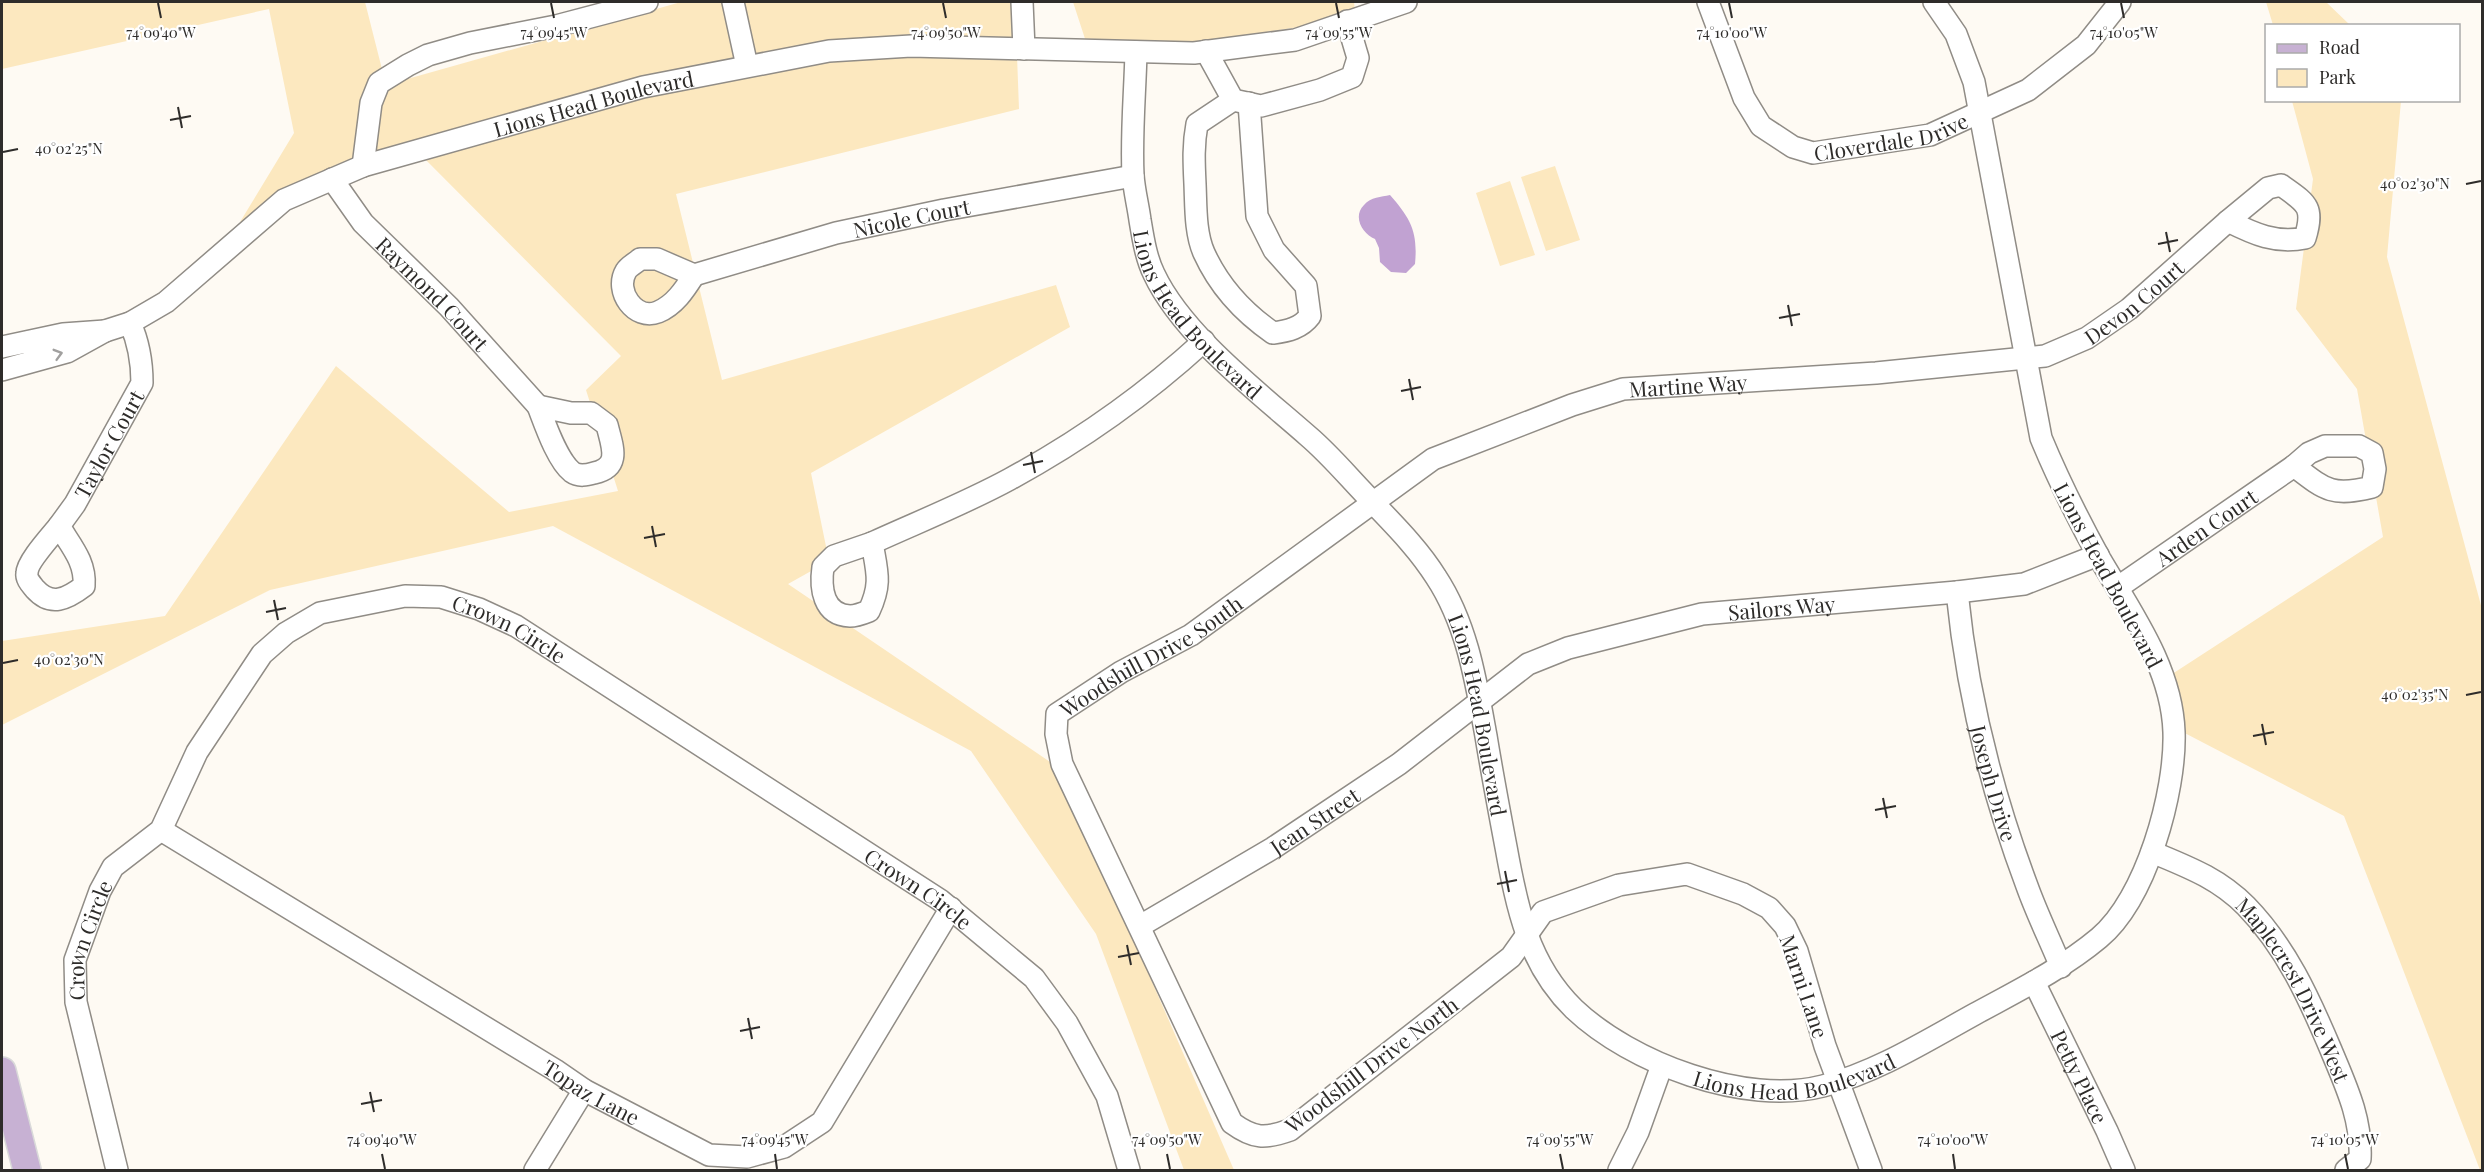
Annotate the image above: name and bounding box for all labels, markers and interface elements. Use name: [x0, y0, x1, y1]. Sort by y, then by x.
text: 74°09'40"W: [126, 22, 196, 42]
text: 74°09'45"W: [521, 22, 588, 42]
text: 74°09'50"W: [911, 22, 981, 42]
text: 74°09'55"W: [1306, 22, 1373, 42]
text: 74°10'00"W: [1697, 22, 1768, 42]
text: 74°10'05"W: [2090, 22, 2158, 42]
legend: [2265, 24, 2460, 102]
text: Road: [2319, 35, 2360, 59]
street label: Lions Head Boulevard: [490, 64, 696, 143]
text: Park: [2319, 65, 2356, 89]
street label: Cloverdale Drive: [1812, 106, 1972, 167]
text: 40°02'25"N: [35, 138, 103, 158]
text: 40°02'30"N: [2380, 173, 2450, 193]
street label: Nicole Court: [850, 192, 973, 243]
street label: Lions Head Boulevard: [1128, 227, 1268, 405]
street label: Raymond Court: [371, 230, 496, 357]
street label: Devon Court: [2078, 253, 2190, 350]
one-way arrow: [52, 349, 63, 361]
street label: Martine Way: [1628, 367, 1748, 403]
street label: Taylor Court: [67, 384, 150, 503]
street label: Lions Head Boulevard: [2048, 477, 2170, 673]
street label: Arden Court: [2149, 481, 2263, 572]
street label: Crown Circle: [449, 587, 572, 669]
street label: Woodshill Drive South: [1053, 588, 1248, 723]
street label: Sailors Way: [1727, 589, 1837, 626]
street label: Lions Head Boulevard: [1443, 609, 1514, 818]
text: 40°02'30"N: [34, 649, 104, 669]
text: 40°02'35"N: [2381, 684, 2449, 704]
street label: Joseph Drive: [1965, 721, 2024, 845]
street label: Jean Street: [1264, 780, 1365, 861]
street label: Crown Circle: [860, 841, 978, 935]
street label: Crown Circle: [60, 875, 118, 1001]
street label: Maplecrest Drive West: [2230, 890, 2357, 1087]
street label: Marni Lane: [1774, 930, 1836, 1042]
street label: Woodshill Drive North: [1278, 989, 1464, 1139]
street label: Petty Place: [2045, 1025, 2115, 1128]
street label: Lions Head Boulevard: [1690, 1046, 1899, 1105]
street label: Topaz Lane: [538, 1052, 645, 1131]
text: 74°09'40"W: [347, 1129, 417, 1149]
text: 74°09'45"W: [742, 1129, 809, 1149]
text: 74°09'50"W: [1132, 1129, 1202, 1149]
text: 74°09'55"W: [1527, 1129, 1594, 1149]
text: 74°10'00"W: [1918, 1129, 1989, 1149]
text: 74°10'05"W: [2311, 1129, 2379, 1149]

